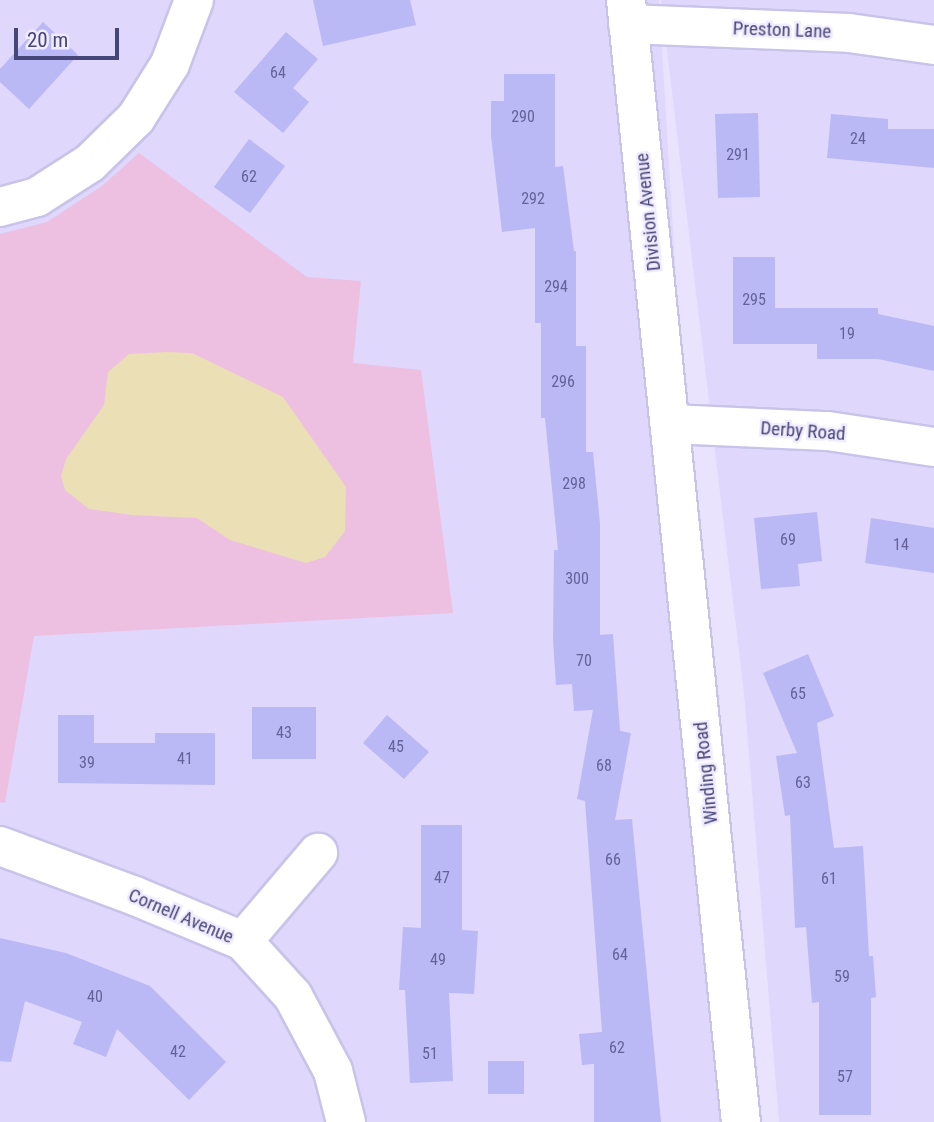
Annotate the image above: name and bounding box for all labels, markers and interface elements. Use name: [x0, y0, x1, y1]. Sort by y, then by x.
scale bar: [18, 14, 122, 58]
street label: Preston Lane: [732, 17, 832, 43]
text: 20 m: [27, 28, 68, 52]
house number: 64: [270, 63, 286, 83]
house number: 290: [511, 107, 535, 127]
house number: 24: [850, 129, 866, 149]
house number: 291: [726, 145, 750, 165]
street label: Division Avenue: [630, 152, 666, 272]
house number: 62: [241, 167, 257, 187]
house number: 292: [521, 189, 545, 209]
house number: 294: [544, 277, 568, 297]
house number: 295: [742, 290, 766, 310]
house number: 19: [839, 324, 855, 344]
house number: 296: [551, 372, 575, 392]
street label: Derby Road: [760, 417, 846, 445]
house number: 298: [562, 474, 586, 494]
house number: 69: [780, 530, 796, 550]
house number: 14: [893, 535, 909, 555]
house number: 300: [565, 569, 589, 589]
house number: 70: [576, 651, 592, 671]
house number: 65: [790, 684, 806, 704]
street label: Winding Road: [689, 721, 723, 825]
house number: 43: [276, 723, 292, 743]
house number: 45: [388, 737, 404, 757]
house number: 41: [177, 749, 193, 769]
house number: 39: [79, 753, 95, 773]
house number: 68: [596, 756, 612, 776]
house number: 63: [795, 773, 811, 793]
house number: 66: [605, 850, 621, 870]
house number: 47: [434, 868, 450, 888]
house number: 61: [821, 869, 837, 889]
street label: Cornell Avenue: [125, 884, 237, 948]
house number: 64: [612, 945, 628, 965]
house number: 49: [430, 950, 446, 970]
house number: 59: [834, 967, 850, 987]
house number: 40: [87, 987, 103, 1007]
house number: 62: [609, 1038, 625, 1058]
house number: 42: [170, 1042, 186, 1062]
house number: 51: [422, 1044, 438, 1064]
house number: 57: [837, 1067, 853, 1087]

